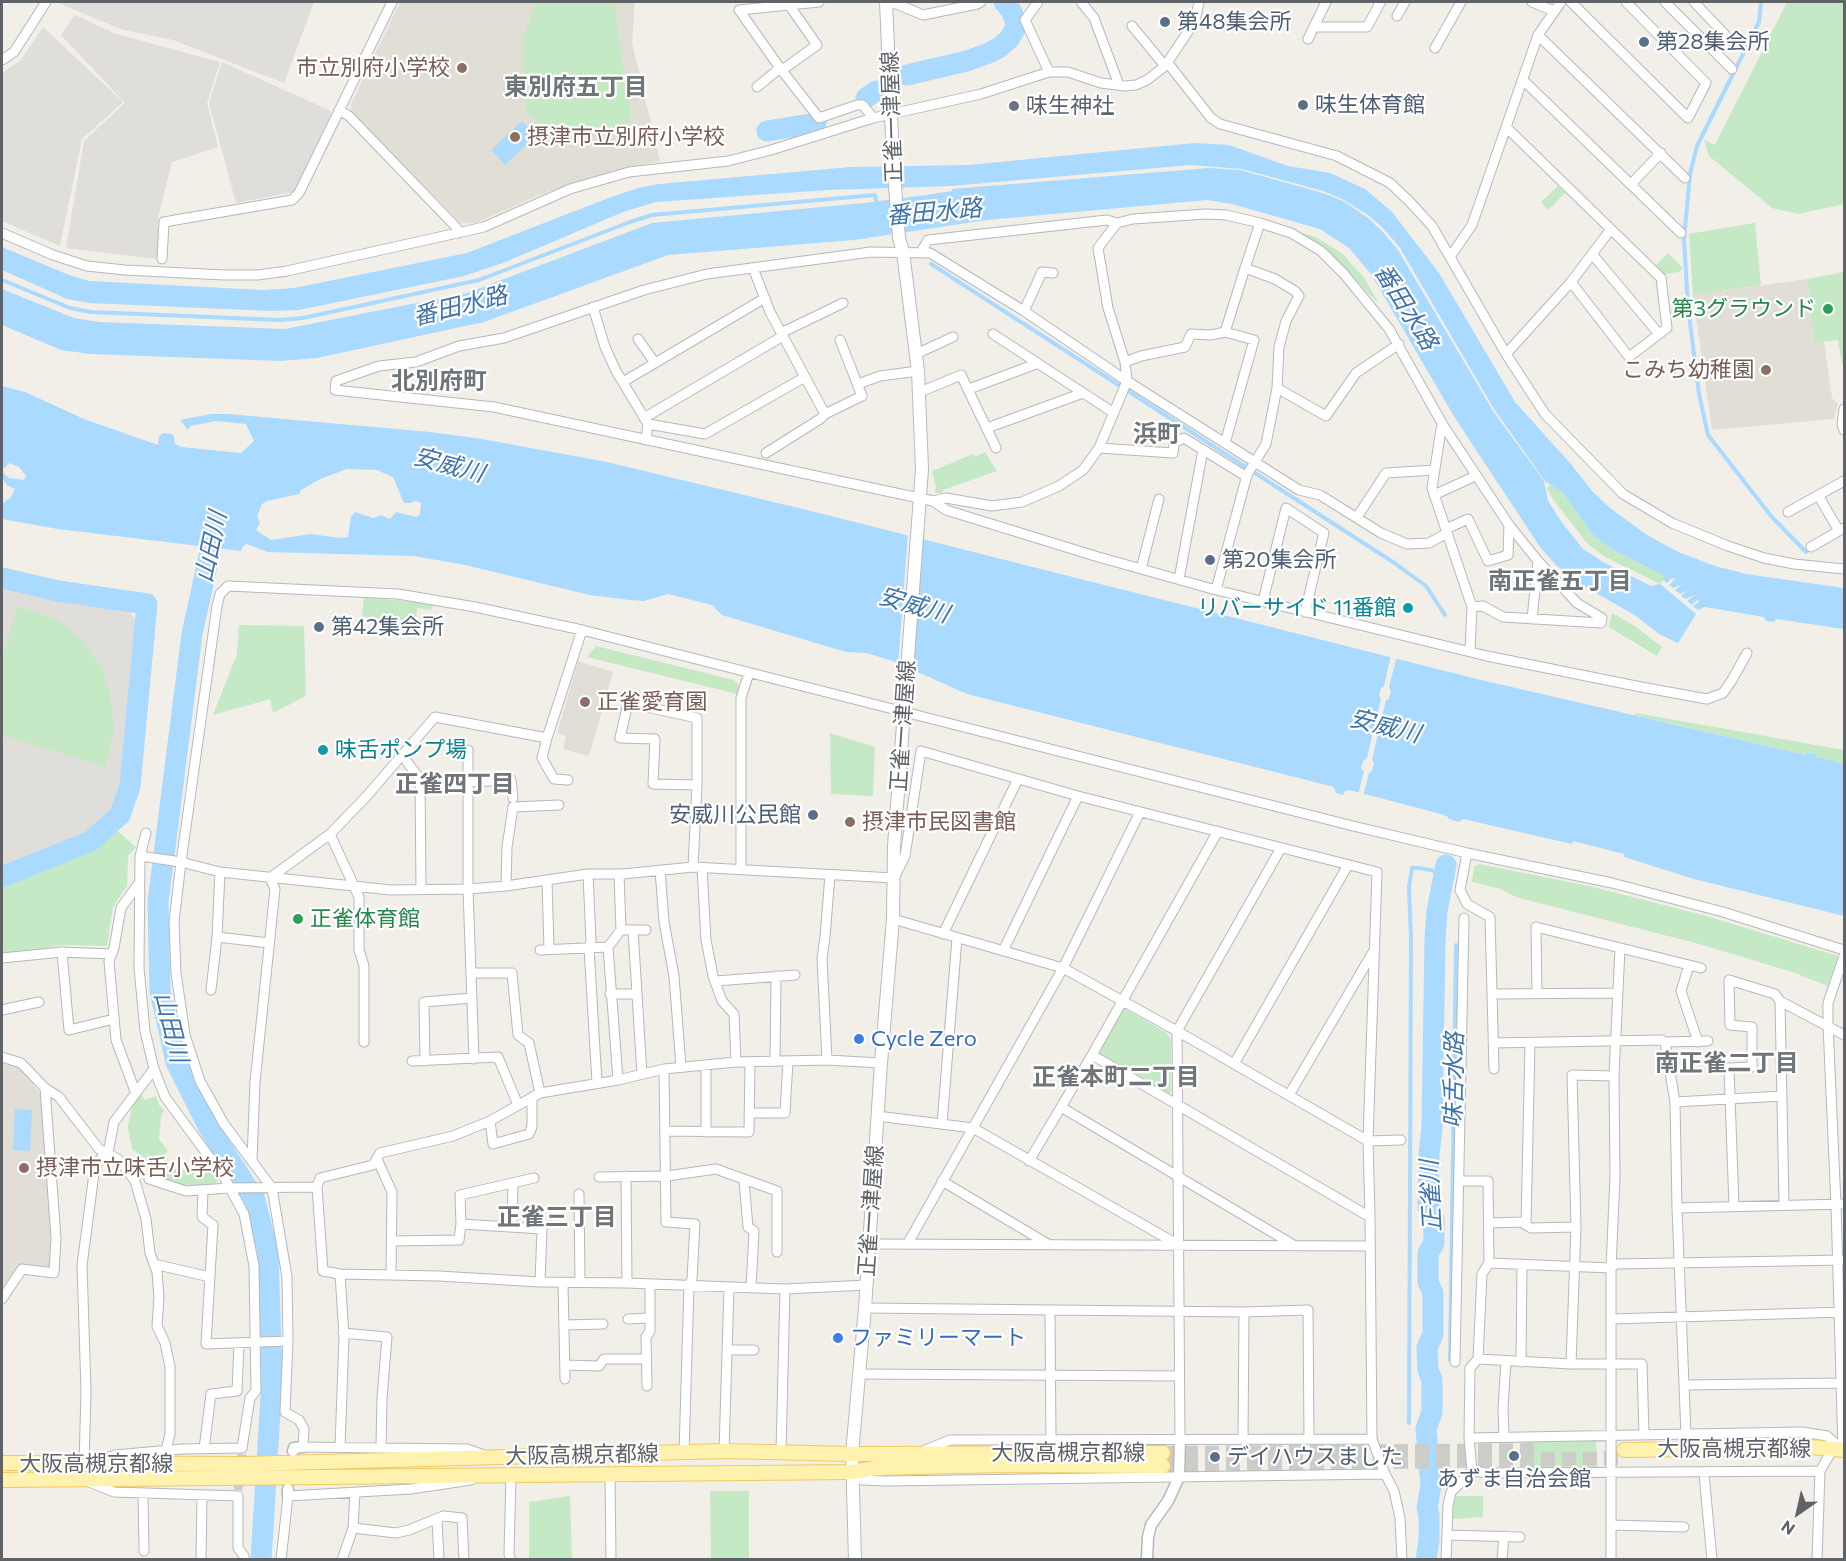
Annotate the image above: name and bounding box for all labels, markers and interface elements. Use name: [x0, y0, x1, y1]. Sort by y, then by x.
place label: 第48集会所: [1177, 9, 1292, 35]
marker: 第48集会所: [1158, 15, 1172, 29]
place label: 第28集会所: [1656, 29, 1769, 55]
marker: 第28集会所: [1637, 35, 1651, 49]
street label: 正雀一津屋線: [877, 51, 907, 183]
place label: 市立別府小学校: [296, 55, 450, 81]
marker: 市立別府小学校: [455, 61, 469, 75]
district label: 東別府五丁目: [504, 73, 648, 101]
place label: 味生体育館: [1315, 92, 1425, 118]
place label: 味生神社: [1026, 93, 1114, 119]
marker: 味生体育館: [1296, 98, 1310, 112]
marker: 味生神社: [1007, 99, 1021, 113]
place label: 摂津市立別府小学校: [527, 124, 725, 150]
marker: 摂津市立別府小学校: [508, 130, 522, 144]
water label: 番田水路: [885, 193, 983, 231]
water label: 番田水路: [1368, 259, 1444, 355]
water label: 番田水路: [410, 280, 510, 332]
place label: 第3グラウンド: [1671, 296, 1816, 322]
marker: 第3グラウンド: [1821, 302, 1835, 316]
place label: こみち幼稚園: [1622, 357, 1754, 383]
marker: こみち幼稚園: [1759, 363, 1773, 377]
district label: 北別府町: [391, 367, 487, 395]
district label: 浜町: [1133, 420, 1181, 448]
water label: 安威川: [410, 442, 488, 488]
water label: 山田川: [189, 509, 233, 585]
place label: 第20集会所: [1222, 547, 1336, 573]
marker: 第20集会所: [1203, 553, 1217, 567]
district label: 南正雀五丁目: [1488, 567, 1632, 595]
water label: 安威川: [875, 581, 953, 629]
place label: リバーサイド 11番館: [1197, 595, 1396, 621]
marker: リバーサイド 11番館: [1401, 601, 1415, 615]
place label: 第42集会所: [331, 614, 444, 640]
marker: 第42集会所: [312, 620, 326, 634]
street label: 正雀一津屋線: [885, 659, 921, 793]
place label: 正雀愛育園: [597, 689, 707, 715]
marker: 正雀愛育園: [578, 695, 592, 709]
water label: 安威川: [1347, 703, 1423, 749]
place label: 味舌ポンプ場: [335, 737, 467, 763]
marker: 味舌ポンプ場: [316, 743, 330, 757]
district label: 正雀四丁目: [395, 770, 515, 798]
place label: 安威川公民館: [669, 802, 801, 828]
marker: 安威川公民館: [806, 808, 820, 822]
place label: 摂津市民図書館: [862, 809, 1016, 835]
marker: 摂津市民図書館: [843, 815, 857, 829]
place label: 正雀体育館: [310, 906, 420, 932]
marker: 正雀体育館: [291, 912, 305, 926]
water label: 山田川: [148, 989, 194, 1065]
place label: Cycle Zero: [871, 1026, 977, 1052]
marker: Cycle Zero: [852, 1032, 866, 1046]
water label: 味舌水路: [1439, 1032, 1469, 1128]
district label: 南正雀二丁目: [1655, 1049, 1799, 1077]
district label: 正雀本町二丁目: [1032, 1063, 1200, 1091]
street label: 正雀一津屋線: [853, 1144, 889, 1278]
place label: 摂津市立味舌小学校: [36, 1155, 234, 1181]
water label: 正雀川: [1415, 1159, 1447, 1233]
marker: 摂津市立味舌小学校: [17, 1161, 31, 1175]
district label: 正雀三丁目: [497, 1203, 617, 1231]
place label: ファミリーマート: [850, 1325, 1026, 1351]
marker: ファミリーマート: [831, 1331, 845, 1345]
street label: 大阪高槻京都線: [1657, 1436, 1811, 1462]
street label: 大阪高槻京都線: [505, 1440, 659, 1470]
street label: 大阪高槻京都線: [991, 1440, 1145, 1466]
place label: デイハウスました: [1227, 1444, 1403, 1470]
marker: あずま自治会館: [1507, 1449, 1521, 1463]
marker: デイハウスました: [1208, 1450, 1222, 1464]
street label: 大阪高槻京都線: [19, 1451, 173, 1477]
place label: あずま自治会館: [1437, 1466, 1591, 1492]
north arrow: [1768, 1483, 1828, 1543]
text: N: [1777, 1517, 1798, 1540]

